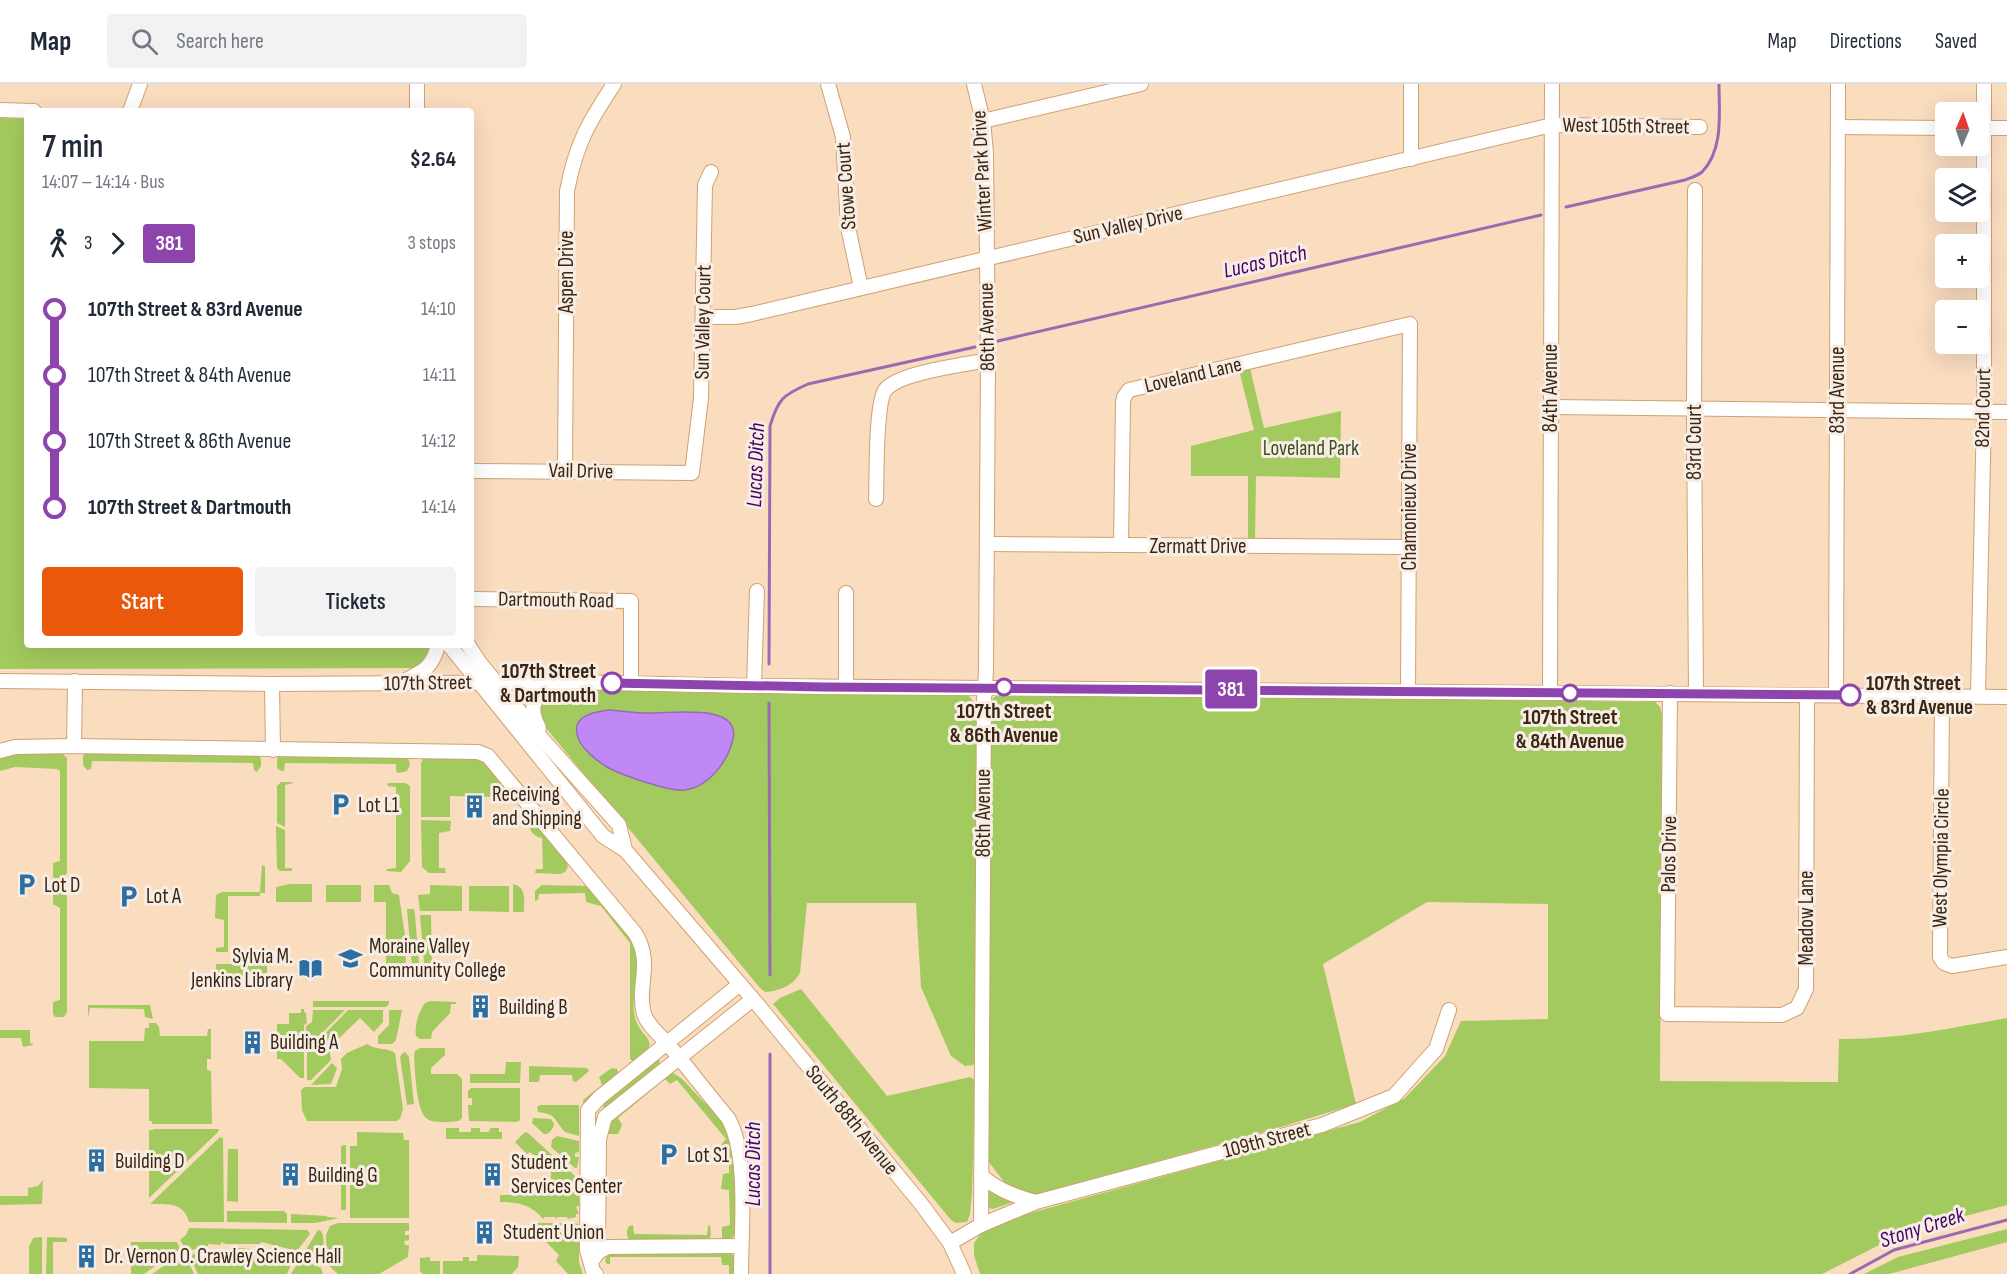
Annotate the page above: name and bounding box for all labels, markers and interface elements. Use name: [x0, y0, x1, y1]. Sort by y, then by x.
search box: [107, 14, 527, 68]
text: Map: [30, 25, 71, 58]
icon: search: [128, 25, 161, 58]
text: Search here: [176, 28, 264, 55]
text: Map: [1767, 29, 1797, 54]
text: Directions: [1830, 29, 1902, 54]
text: Saved: [1935, 29, 1977, 54]
north arrow: [1935, 102, 1989, 156]
map controls: [1935, 102, 1989, 354]
street label: Winter Park Drive: [966, 110, 998, 232]
street label: West 105th Street: [1562, 112, 1690, 140]
text: 7 min: [42, 127, 104, 167]
street label: Stowe Court: [830, 141, 862, 231]
text: $2.64: [410, 146, 456, 173]
button: layers: [1935, 168, 1989, 222]
text: 14:07 – 14:14 · Bus: [42, 170, 165, 194]
street label: Sun Valley Drive: [1071, 200, 1185, 250]
icon: walk: [42, 227, 75, 260]
icon: forward: [101, 227, 134, 260]
text: 3: [84, 231, 92, 255]
text: 381: [155, 231, 183, 256]
text: 3 stops: [408, 231, 456, 255]
street label: Aspen Drive: [554, 231, 579, 314]
button: +: [1935, 234, 1989, 288]
water label: Lucas Ditch: [1221, 239, 1309, 285]
street label: Sun Valley Court: [690, 264, 716, 380]
street label: 86th Avenue: [974, 283, 1000, 371]
text: 107th Street & 83rd Avenue: [88, 296, 303, 323]
text: 14:10: [421, 297, 456, 321]
button: −: [1935, 300, 1989, 354]
street label: 84th Avenue: [1538, 344, 1563, 432]
street label: 83rd Avenue: [1825, 346, 1850, 434]
street label: Loveland Lane: [1142, 352, 1244, 398]
text: 107th Street & 84th Avenue: [88, 362, 291, 389]
text: 14:11: [423, 363, 456, 387]
street label: 82nd Court: [1970, 368, 1996, 448]
street label: 83rd Court: [1682, 404, 1707, 480]
water label: Lucas Ditch: [741, 422, 771, 508]
text: 107th Street & 86th Avenue: [88, 428, 291, 455]
text: 14:12: [421, 429, 456, 453]
park label: Loveland Park: [1263, 436, 1359, 461]
street label: Chamonieux Drive: [1397, 443, 1422, 571]
street label: Vail Drive: [548, 458, 614, 484]
text: 107th Street & Dartmouth: [88, 494, 291, 521]
text: 14:14: [422, 495, 456, 519]
street label: Zermatt Drive: [1149, 534, 1247, 559]
button: Start: [42, 567, 243, 636]
button: Tickets: [255, 567, 456, 636]
street label: Dartmouth Road: [498, 586, 614, 614]
place label: 107th Street & Dartmouth: [500, 659, 596, 708]
street label: 107th Street: [384, 670, 472, 696]
line badge: 381: [1196, 670, 1266, 708]
place label: 107th Street & 83rd Avenue: [1866, 671, 1973, 720]
marker: 107th Street & Dartmouth: [601, 672, 623, 694]
text: 381: [1217, 677, 1245, 702]
marker: 107th Street & 86th Avenue: [995, 678, 1013, 696]
marker: 107th Street & 84th Avenue: [1561, 684, 1579, 702]
marker: 107th Street & 83rd Avenue: [1839, 684, 1861, 706]
place label: 107th Street & 86th Avenue: [950, 699, 1058, 748]
place label: 107th Street & 84th Avenue: [1516, 705, 1624, 754]
street label: 86th Avenue: [971, 769, 996, 857]
place label: Receiving and Shipping: [492, 782, 582, 831]
street label: West Olympia Circle: [1927, 788, 1955, 928]
parking icon: Lot L1: [327, 792, 353, 818]
place label: Lot L1: [358, 793, 400, 818]
building icon: Receiving and Shipping: [461, 793, 487, 819]
street label: Palos Drive: [1656, 815, 1682, 893]
street label: Meadow Lane: [1794, 871, 1819, 965]
parking icon: Lot D: [13, 872, 39, 898]
place label: Lot D: [44, 873, 80, 898]
parking icon: Lot A: [115, 883, 141, 909]
place label: Lot A: [146, 884, 182, 909]
place label: Moraine Valley Community College: [369, 934, 506, 983]
place label: Sylvia M. Jenkins Library: [190, 944, 293, 993]
school or university icon: Moraine Valley Community College: [338, 945, 364, 971]
library icon: Sylvia M. Jenkins Library: [298, 955, 324, 981]
building icon: Building B: [468, 994, 494, 1020]
place label: Building B: [499, 995, 568, 1020]
building icon: Building A: [239, 1029, 265, 1055]
place label: Building A: [270, 1030, 339, 1055]
street label: South 88th Avenue: [800, 1060, 904, 1180]
street label: 109th Street: [1221, 1116, 1313, 1164]
water label: Lucas Ditch: [740, 1122, 767, 1206]
parking icon: Lot S1: [656, 1142, 682, 1168]
place label: Lot S1: [687, 1143, 730, 1168]
building icon: Building D: [84, 1148, 110, 1174]
place label: Building D: [115, 1149, 185, 1174]
place label: Student Services Center: [511, 1150, 623, 1199]
building icon: Student Services Center: [480, 1161, 506, 1187]
building icon: Building G: [277, 1162, 303, 1188]
place label: Building G: [308, 1163, 378, 1188]
water label: Stony Creek: [1876, 1201, 1968, 1254]
building icon: Student Union: [472, 1219, 498, 1245]
place label: Student Union: [503, 1220, 604, 1245]
building icon: Dr. Vernon O. Crawley Science Hall: [73, 1243, 99, 1269]
place label: Dr. Vernon O. Crawley Science Hall: [104, 1244, 342, 1269]

